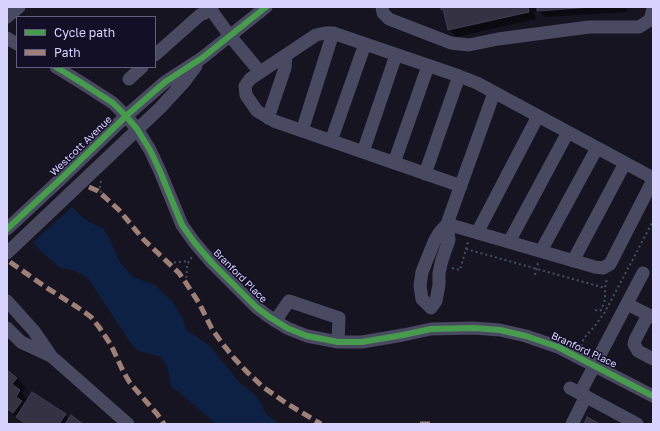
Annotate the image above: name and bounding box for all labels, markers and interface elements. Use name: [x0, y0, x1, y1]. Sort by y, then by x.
legend: [16, 16, 156, 68]
text: Cycle path: [54, 25, 115, 40]
text: Path: [54, 45, 81, 60]
street label: Westcott Avenue: [48, 113, 114, 179]
street label: Branford Place: [211, 247, 269, 305]
street label: Branford Place: [549, 330, 619, 370]

